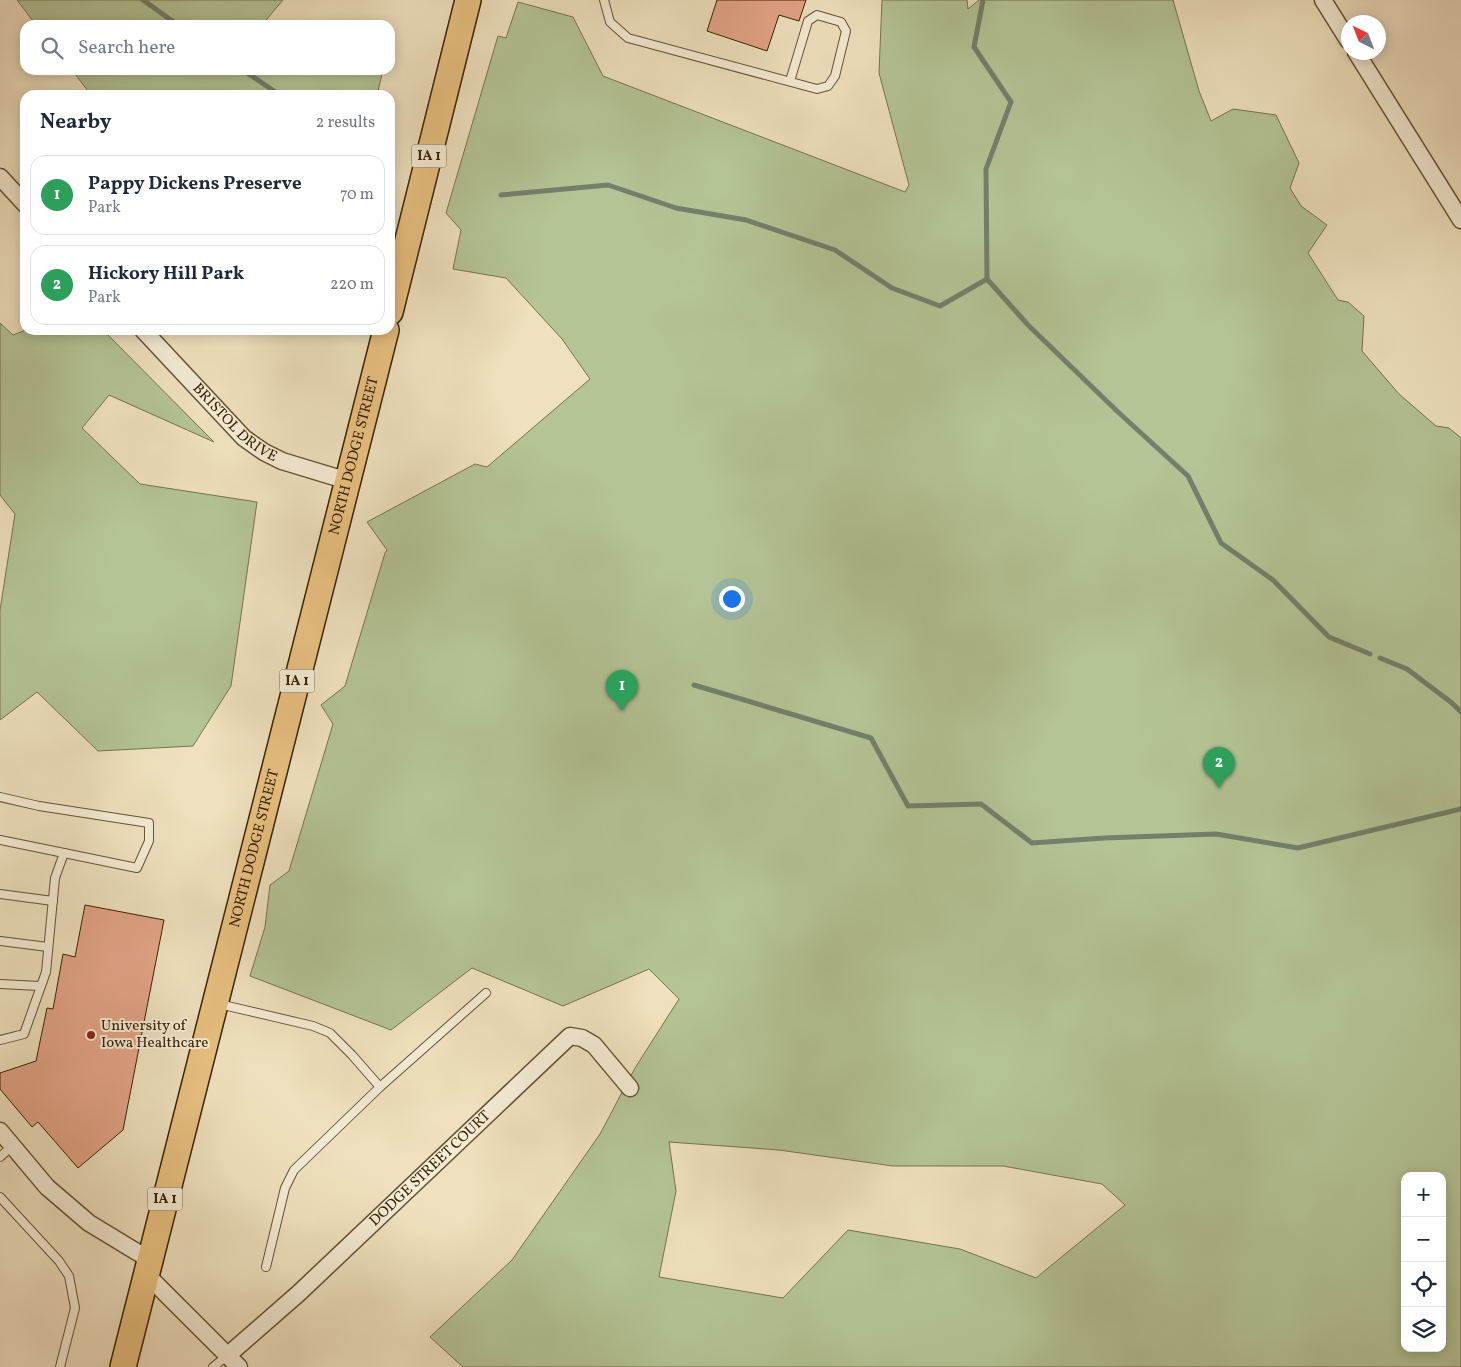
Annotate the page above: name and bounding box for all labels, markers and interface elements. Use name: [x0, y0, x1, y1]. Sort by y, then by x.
north arrow: [1341, 15, 1386, 60]
search box: [20, 20, 395, 75]
icon: search: [38, 34, 66, 62]
text: Search here: [78, 35, 175, 61]
text: Nearby: [40, 108, 111, 137]
text: 2 results: [316, 112, 375, 134]
road number: IA 1: [412, 144, 446, 168]
text: Pappy Dickens Preserve: [88, 171, 302, 197]
text: 1: [54, 184, 60, 206]
text: 70 m: [340, 184, 374, 206]
text: Park: [88, 197, 121, 219]
text: Hickory Hill Park: [88, 261, 244, 287]
text: 2: [53, 274, 61, 296]
text: 220 m: [330, 274, 374, 296]
text: Park: [88, 287, 121, 309]
street label: NORTH DODGE STREET: [324, 374, 384, 537]
street label: BRISTOL DRIVE: [187, 379, 281, 467]
your location: [719, 586, 745, 612]
road number: IA 1: [280, 669, 314, 692]
pin: 1: [606, 670, 638, 711]
pin: 2: [1203, 747, 1235, 788]
street label: NORTH DODGE STREET: [224, 767, 285, 930]
place label: University of Iowa Healthcare: [101, 1016, 208, 1054]
marker: University of Iowa Healthcare: [85, 1029, 97, 1041]
street label: DODGE STREET COURT: [365, 1106, 496, 1231]
map controls: [1401, 1172, 1446, 1352]
button: +: [1401, 1172, 1446, 1217]
road number: IA 1: [148, 1188, 182, 1210]
button: −: [1401, 1217, 1446, 1262]
button: locate: [1401, 1262, 1446, 1307]
button: layers: [1401, 1307, 1446, 1352]

